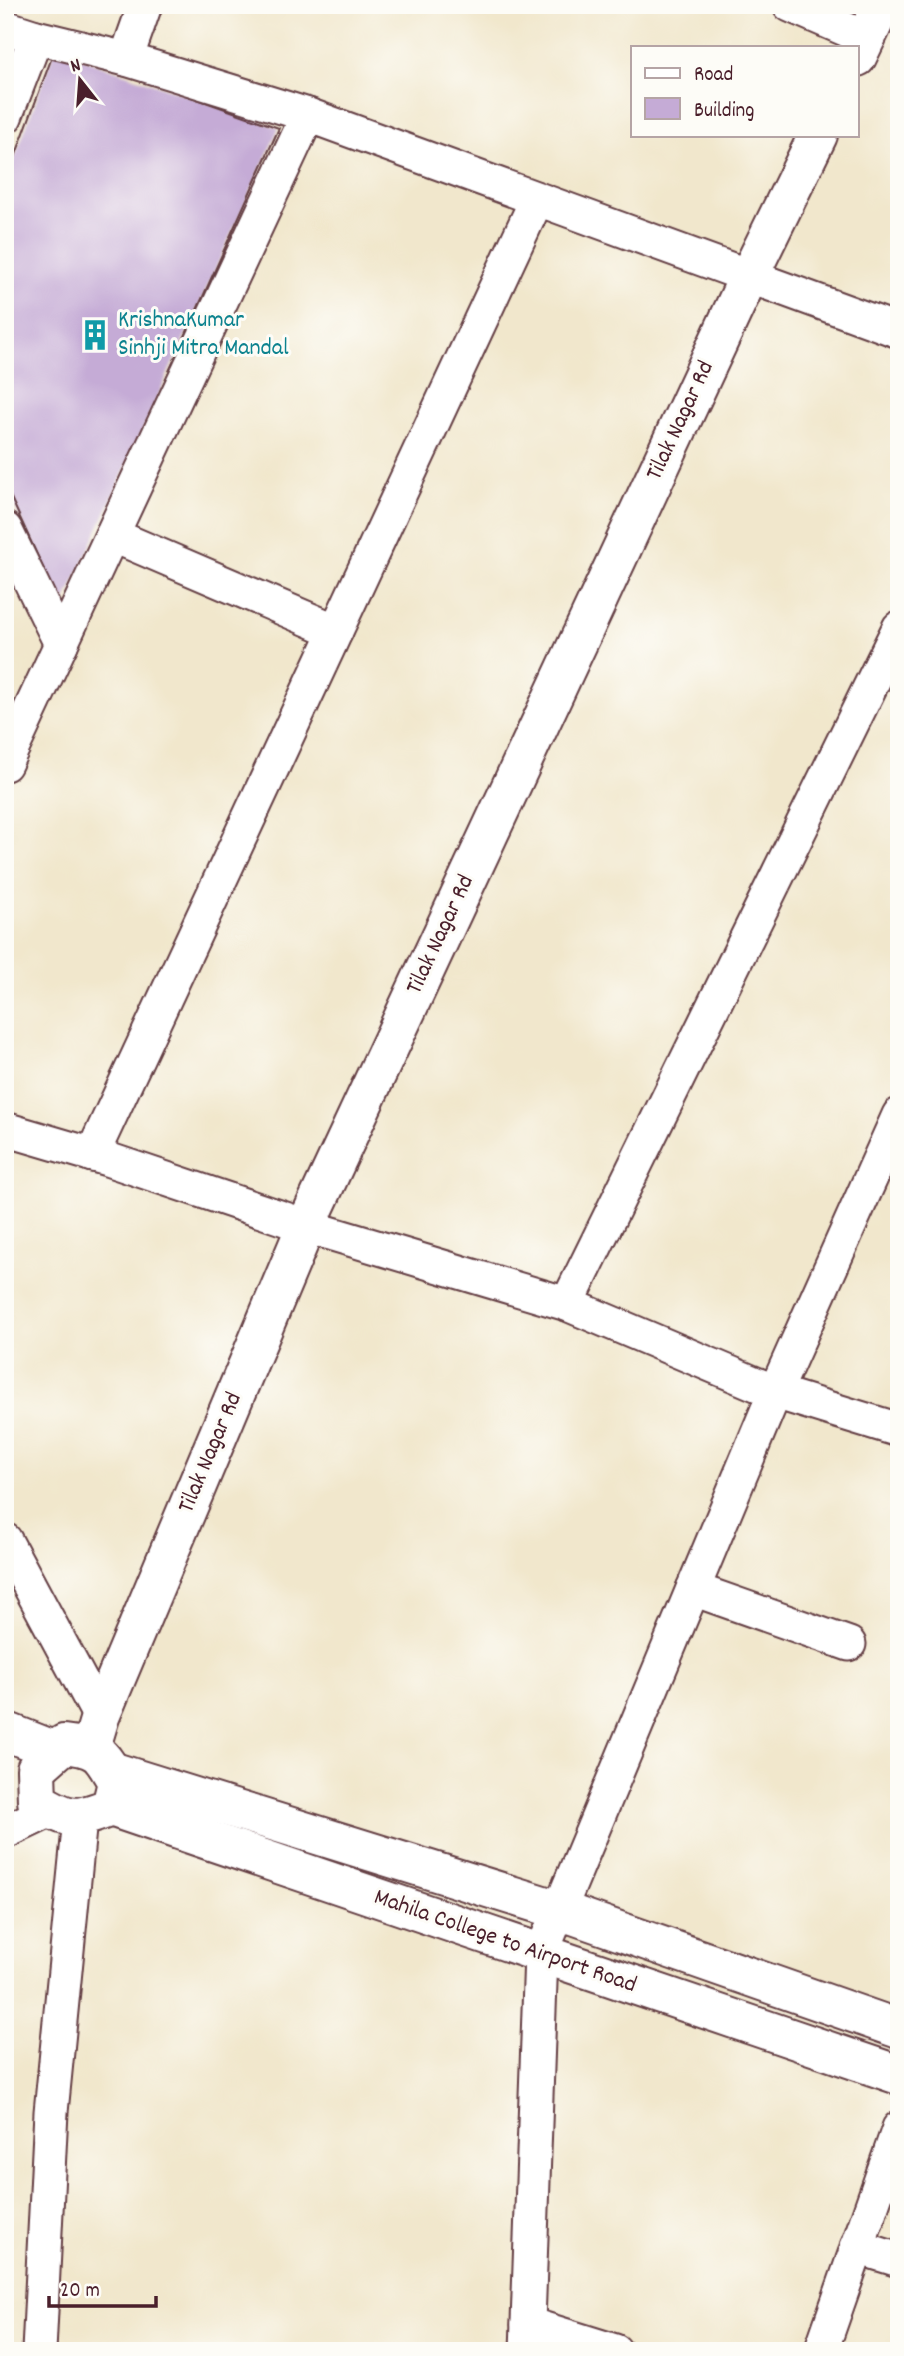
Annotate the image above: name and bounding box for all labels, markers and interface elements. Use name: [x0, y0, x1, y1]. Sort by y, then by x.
north arrow: [46, 46, 116, 116]
legend: [631, 46, 858, 136]
text: N: [68, 53, 84, 81]
text: Road: [694, 61, 733, 91]
text: Building: [694, 97, 754, 127]
place label: KrishnaKumar Sinhji Mitra Mandal: [118, 304, 289, 366]
building icon: KrishnaKumar Sinhji Mitra Mandal: [78, 318, 112, 352]
street label: Tilak Nagar Rd: [638, 356, 724, 486]
street label: Tilak Nagar Rd: [398, 870, 484, 1000]
street label: Tilak Nagar Rd: [170, 1387, 252, 1519]
street label: Mahila College to Airport Road: [369, 1881, 641, 2003]
scale bar: [49, 2265, 156, 2309]
text: 20 m: [60, 2277, 100, 2307]

